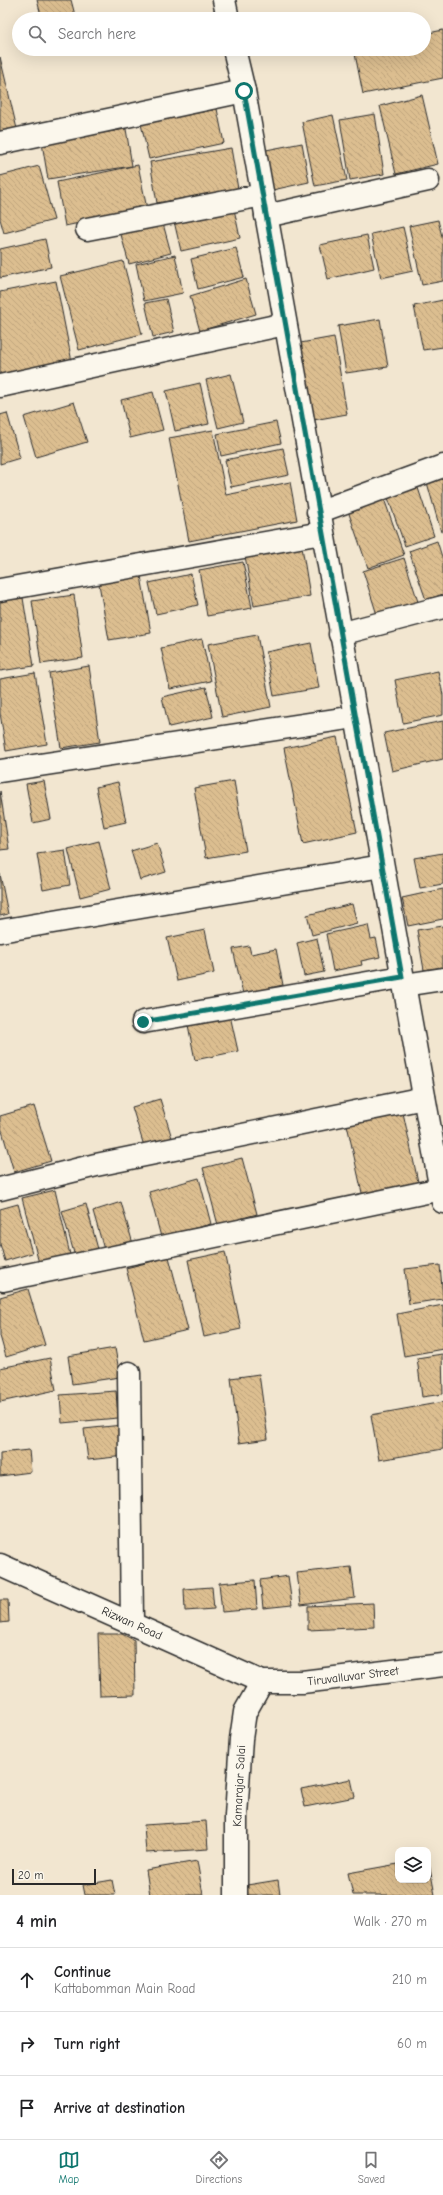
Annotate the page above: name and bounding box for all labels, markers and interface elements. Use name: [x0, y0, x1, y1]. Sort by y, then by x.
search box: [12, 12, 431, 56]
icon: search: [26, 23, 48, 45]
text: Search here: [58, 25, 136, 43]
route start: [235, 82, 253, 100]
route end: [134, 1013, 152, 1031]
street label: Rizwan Road: [100, 1603, 164, 1643]
street label: Tiruvalluvar Street: [306, 1663, 400, 1689]
street label: Kamarajar Salai: [230, 1745, 248, 1827]
map controls: [395, 1847, 431, 1883]
button: layers: [395, 1847, 431, 1883]
scale bar: [12, 1867, 96, 1886]
text: 20 m: [18, 1869, 43, 1882]
text: 4 min: [16, 1912, 57, 1931]
text: Walk · 270 m: [354, 1914, 427, 1929]
text: Continue: [54, 1963, 111, 1981]
icon: ahead: [16, 1969, 38, 1991]
text: 210 m: [392, 1972, 427, 1987]
text: Kattabomman Main Road: [54, 1981, 195, 1996]
icon: right: [16, 2033, 38, 2055]
text: Turn right: [54, 2035, 120, 2053]
text: 60 m: [397, 2036, 427, 2051]
icon: arrive: [16, 2097, 38, 2119]
text: Arrive at destination: [54, 2099, 185, 2117]
tab: Map: [58, 2149, 80, 2186]
tab: Directions: [196, 2149, 242, 2186]
tab: Saved: [358, 2149, 385, 2186]

